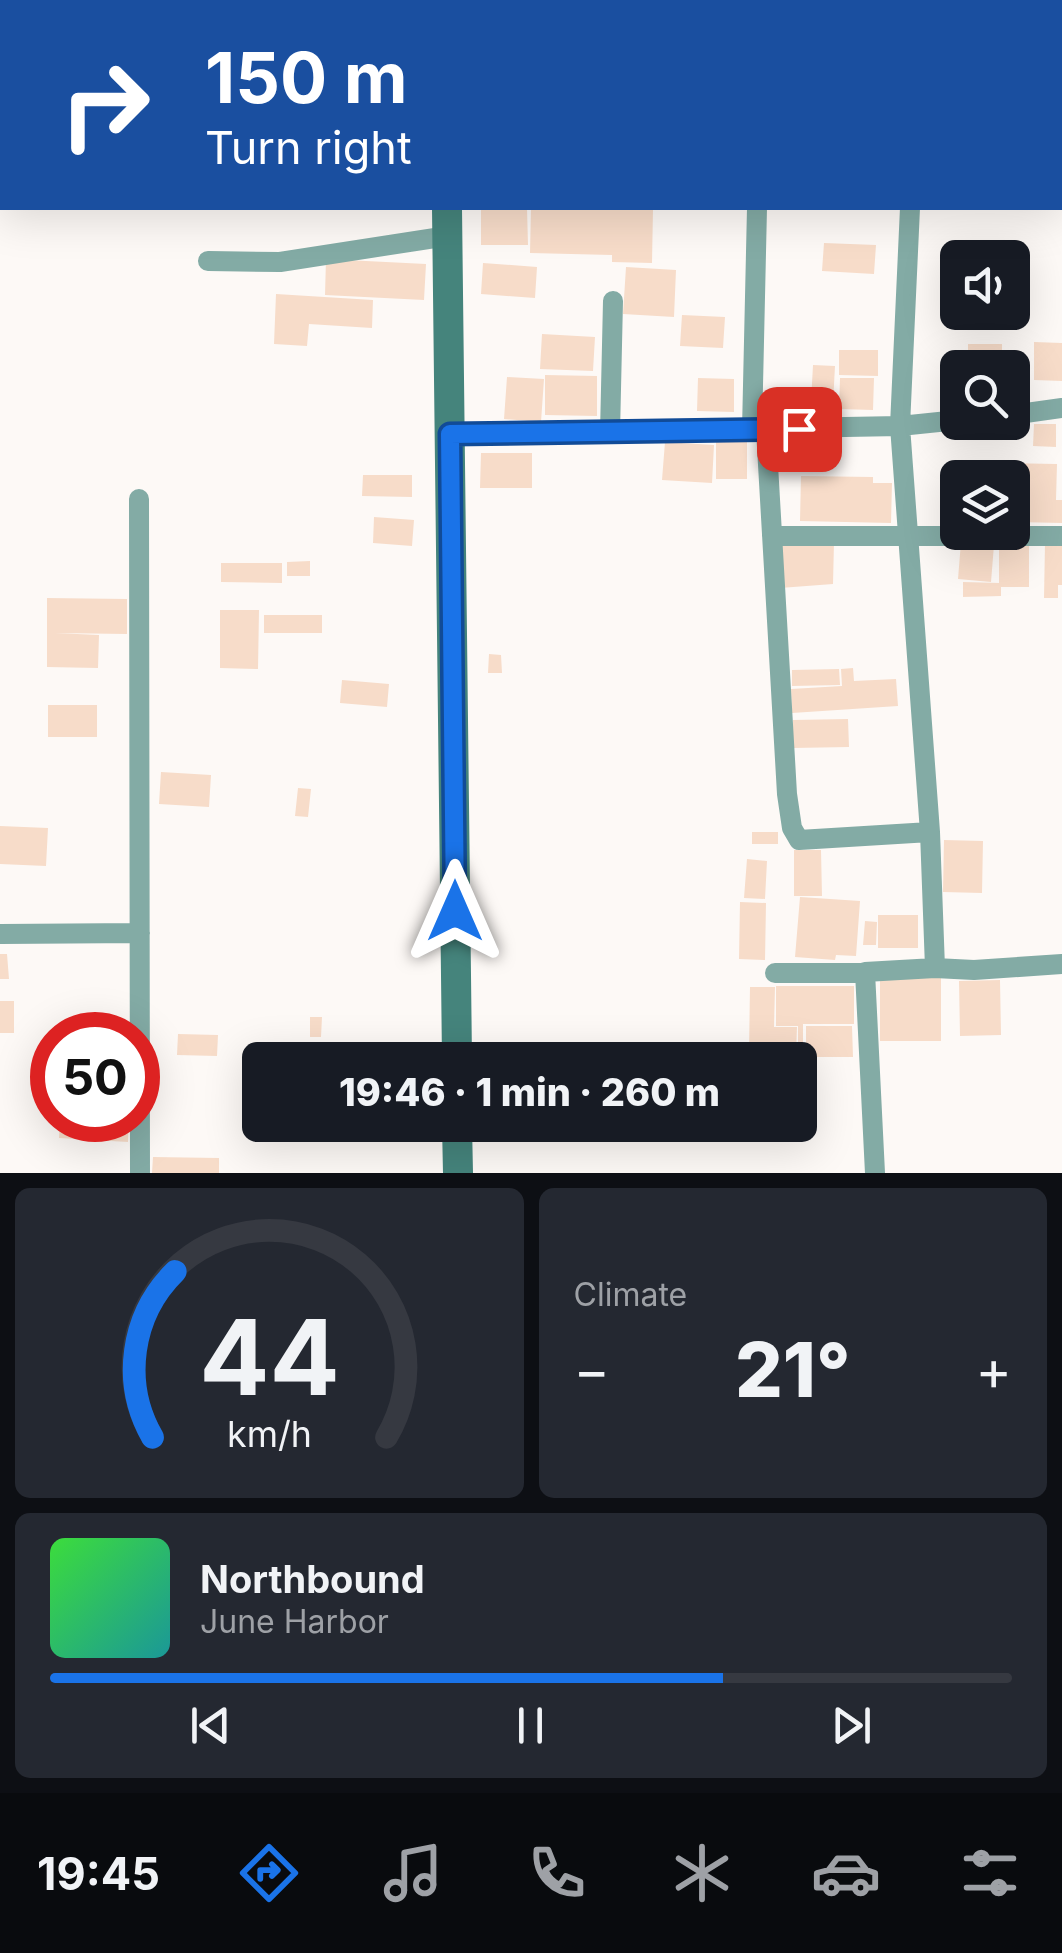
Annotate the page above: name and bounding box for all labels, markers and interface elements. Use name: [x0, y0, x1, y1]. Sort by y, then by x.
text: 150 m: [205, 35, 408, 120]
icon: right: [40, 40, 170, 170]
text: Turn right: [205, 120, 412, 175]
map controls: [940, 240, 1030, 550]
button: sound: [940, 240, 1030, 330]
button: search: [940, 350, 1030, 440]
pin: [757, 387, 842, 472]
icon: arrive: [772, 402, 827, 457]
button: layers: [940, 460, 1030, 550]
position arrow: [403, 859, 507, 963]
speed limit sign: 50: [30, 1012, 160, 1142]
text: 19:46 · 1 min · 260 m: [339, 1069, 720, 1115]
text: Climate: [574, 1275, 687, 1314]
text: 44: [199, 1294, 340, 1420]
text: 21°: [735, 1324, 851, 1415]
text: −: [574, 1337, 610, 1403]
text: +: [976, 1337, 1012, 1403]
text: km/h: [227, 1412, 312, 1456]
text: Northbound: [200, 1556, 425, 1602]
text: June Harbor: [200, 1602, 389, 1641]
icon: previous: [183, 1698, 238, 1753]
icon: pause: [503, 1698, 558, 1753]
icon: next: [824, 1698, 879, 1753]
icon: directions: [234, 1838, 304, 1908]
icon: music: [378, 1838, 448, 1908]
icon: phone: [522, 1838, 592, 1908]
icon: climate: [667, 1838, 737, 1908]
icon: car: [811, 1838, 881, 1908]
icon: filters: [955, 1838, 1025, 1908]
text: 19:45: [37, 1846, 160, 1901]

